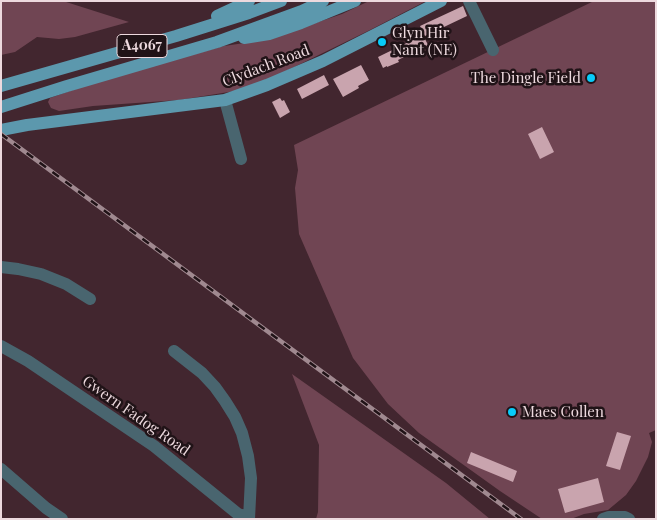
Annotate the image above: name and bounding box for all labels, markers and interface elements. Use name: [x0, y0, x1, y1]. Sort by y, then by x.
place label: Glyn Hir Nant (NE): [392, 24, 457, 59]
road number: A4067: [117, 34, 167, 58]
marker: Glyn Hir Nant (NE): [376, 36, 388, 48]
street label: Clydach Road: [220, 41, 312, 91]
place label: The Dingle Field: [471, 69, 581, 87]
marker: The Dingle Field: [585, 72, 597, 84]
street label: Gwern Fadog Road: [79, 372, 193, 460]
place label: Maes Collen: [522, 403, 604, 421]
marker: Maes Collen: [506, 406, 518, 418]

